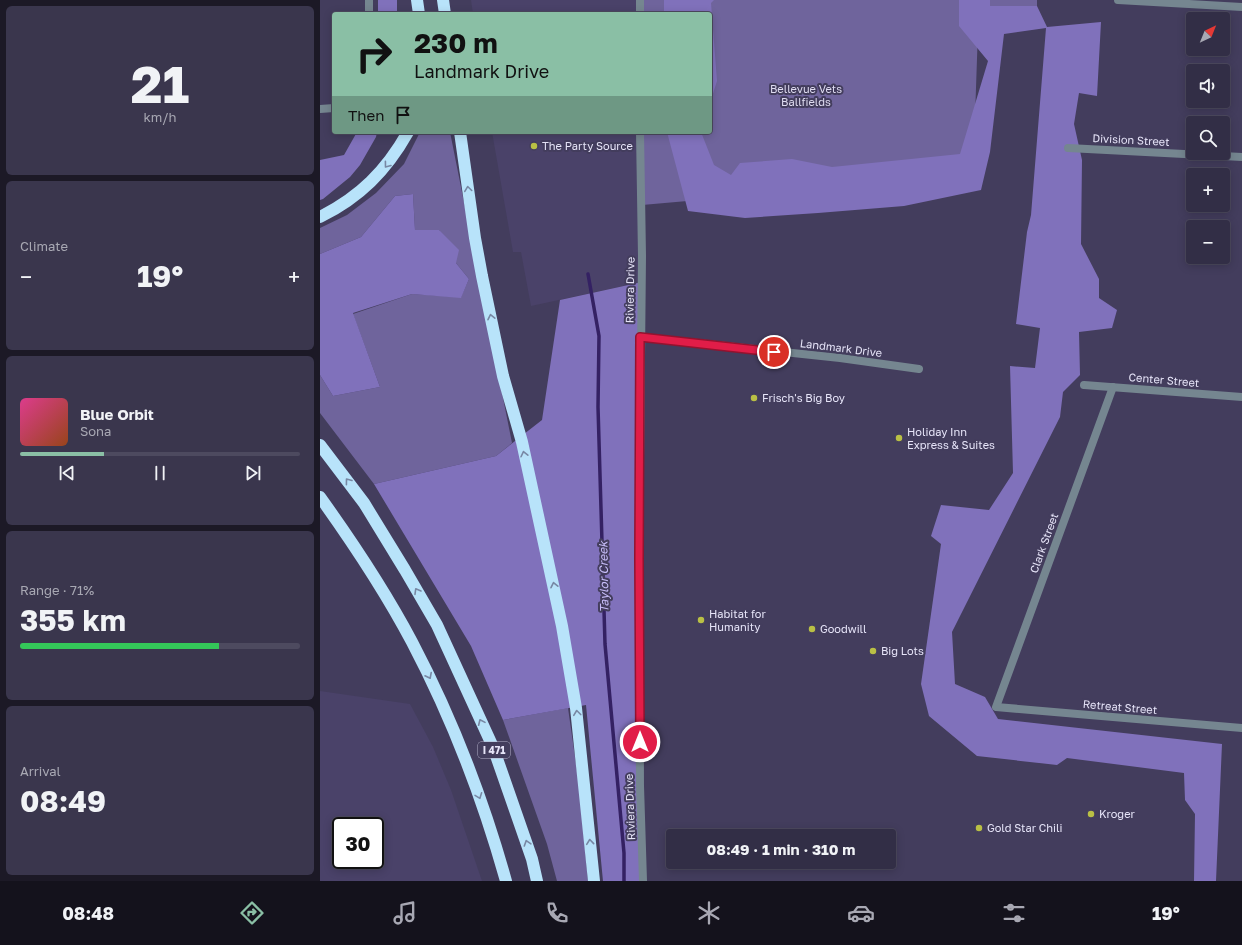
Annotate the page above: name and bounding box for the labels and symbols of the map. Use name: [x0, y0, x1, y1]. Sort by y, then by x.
north arrow: [1186, 12, 1230, 56]
park label: Bellevue Vets Ballfields: [770, 82, 842, 108]
street label: Division Street: [1092, 131, 1170, 148]
place label: The Party Source: [542, 139, 633, 152]
marker: The Party Source: [529, 141, 539, 151]
one-way arrow: [384, 160, 391, 167]
one-way arrow: [464, 186, 473, 192]
street label: Riviera Drive: [622, 257, 637, 323]
one-way arrow: [487, 313, 495, 320]
pin: [757, 335, 791, 369]
street label: Landmark Drive: [799, 336, 883, 359]
street label: Center Street: [1128, 370, 1200, 389]
place label: Frisch's Big Boy: [762, 391, 845, 404]
marker: Frisch's Big Boy: [749, 393, 759, 403]
place label: Holiday Inn Express & Suites: [907, 425, 995, 451]
marker: Holiday Inn Express & Suites: [894, 433, 904, 443]
one-way arrow: [521, 451, 529, 457]
one-way arrow: [345, 479, 352, 486]
street label: Clark Street: [1027, 511, 1060, 575]
water label: Taylor Creek: [595, 540, 612, 613]
one-way arrow: [550, 582, 558, 588]
one-way arrow: [415, 588, 422, 595]
place label: Habitat for Humanity: [709, 607, 766, 633]
marker: Habitat for Humanity: [696, 615, 706, 625]
place label: Goodwill: [820, 622, 867, 635]
marker: Goodwill: [807, 624, 817, 634]
place label: Big Lots: [881, 644, 924, 657]
marker: Big Lots: [868, 646, 878, 656]
one-way arrow: [424, 672, 432, 679]
street label: Retreat Street: [1082, 697, 1158, 716]
one-way arrow: [572, 710, 581, 716]
one-way arrow: [478, 718, 486, 726]
position arrow: [619, 721, 661, 763]
road number: I 471: [478, 742, 510, 758]
street label: Riviera Drive: [622, 774, 637, 840]
one-way arrow: [474, 793, 482, 800]
place label: Kroger: [1099, 807, 1136, 820]
marker: Kroger: [1086, 809, 1096, 819]
speed limit sign: 30: [332, 817, 384, 869]
place label: Gold Star Chili: [987, 821, 1062, 834]
marker: Gold Star Chili: [974, 823, 984, 833]
one-way arrow: [586, 839, 595, 845]
one-way arrow: [523, 840, 532, 847]

